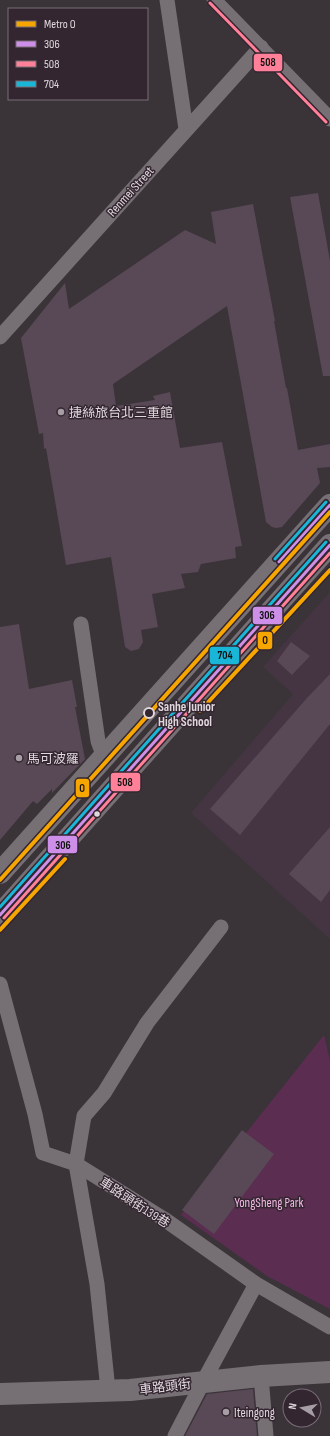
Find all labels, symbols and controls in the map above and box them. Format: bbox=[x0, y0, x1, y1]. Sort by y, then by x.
legend bbox=[8, 8, 148, 100]
text: Metro O bbox=[44, 17, 76, 32]
text: 306 bbox=[44, 37, 60, 52]
line badge: 508 bbox=[253, 53, 283, 72]
text: 508 bbox=[260, 56, 276, 69]
text: 508 bbox=[44, 57, 59, 72]
text: 704 bbox=[44, 77, 59, 92]
street label: Renmei Street bbox=[104, 163, 157, 220]
place label: 捷絲旅台北三重館 bbox=[69, 405, 173, 421]
marker: 捷絲旅台北三重館 bbox=[56, 407, 66, 417]
line badge: 306 bbox=[252, 606, 283, 625]
text: 306 bbox=[259, 609, 275, 622]
line badge: O bbox=[257, 631, 273, 650]
text: O bbox=[262, 634, 268, 647]
line badge: 704 bbox=[209, 646, 240, 665]
text: 704 bbox=[217, 649, 233, 662]
place label: Sanhe Junior High School bbox=[158, 699, 215, 730]
marker: Sanhe Junior High School bbox=[143, 707, 155, 719]
place label: 馬可波羅 bbox=[27, 751, 79, 767]
marker: 馬可波羅 bbox=[14, 753, 24, 763]
line badge: 508 bbox=[110, 772, 141, 792]
text: 508 bbox=[117, 776, 133, 789]
line badge: O bbox=[75, 778, 90, 798]
text: O bbox=[79, 782, 85, 795]
unlabelled marker bbox=[92, 809, 102, 819]
line badge: 306 bbox=[47, 835, 78, 854]
text: 306 bbox=[55, 839, 71, 852]
street label: 車路頭街139巷 bbox=[96, 1174, 173, 1232]
park label: YongSheng Park bbox=[234, 1195, 304, 1211]
street label: 車路頭街 bbox=[138, 1376, 192, 1398]
north arrow bbox=[282, 1388, 322, 1428]
text: N bbox=[286, 1402, 300, 1410]
place label: Iteingong bbox=[234, 1405, 275, 1421]
marker: Iteingong bbox=[221, 1407, 231, 1417]

